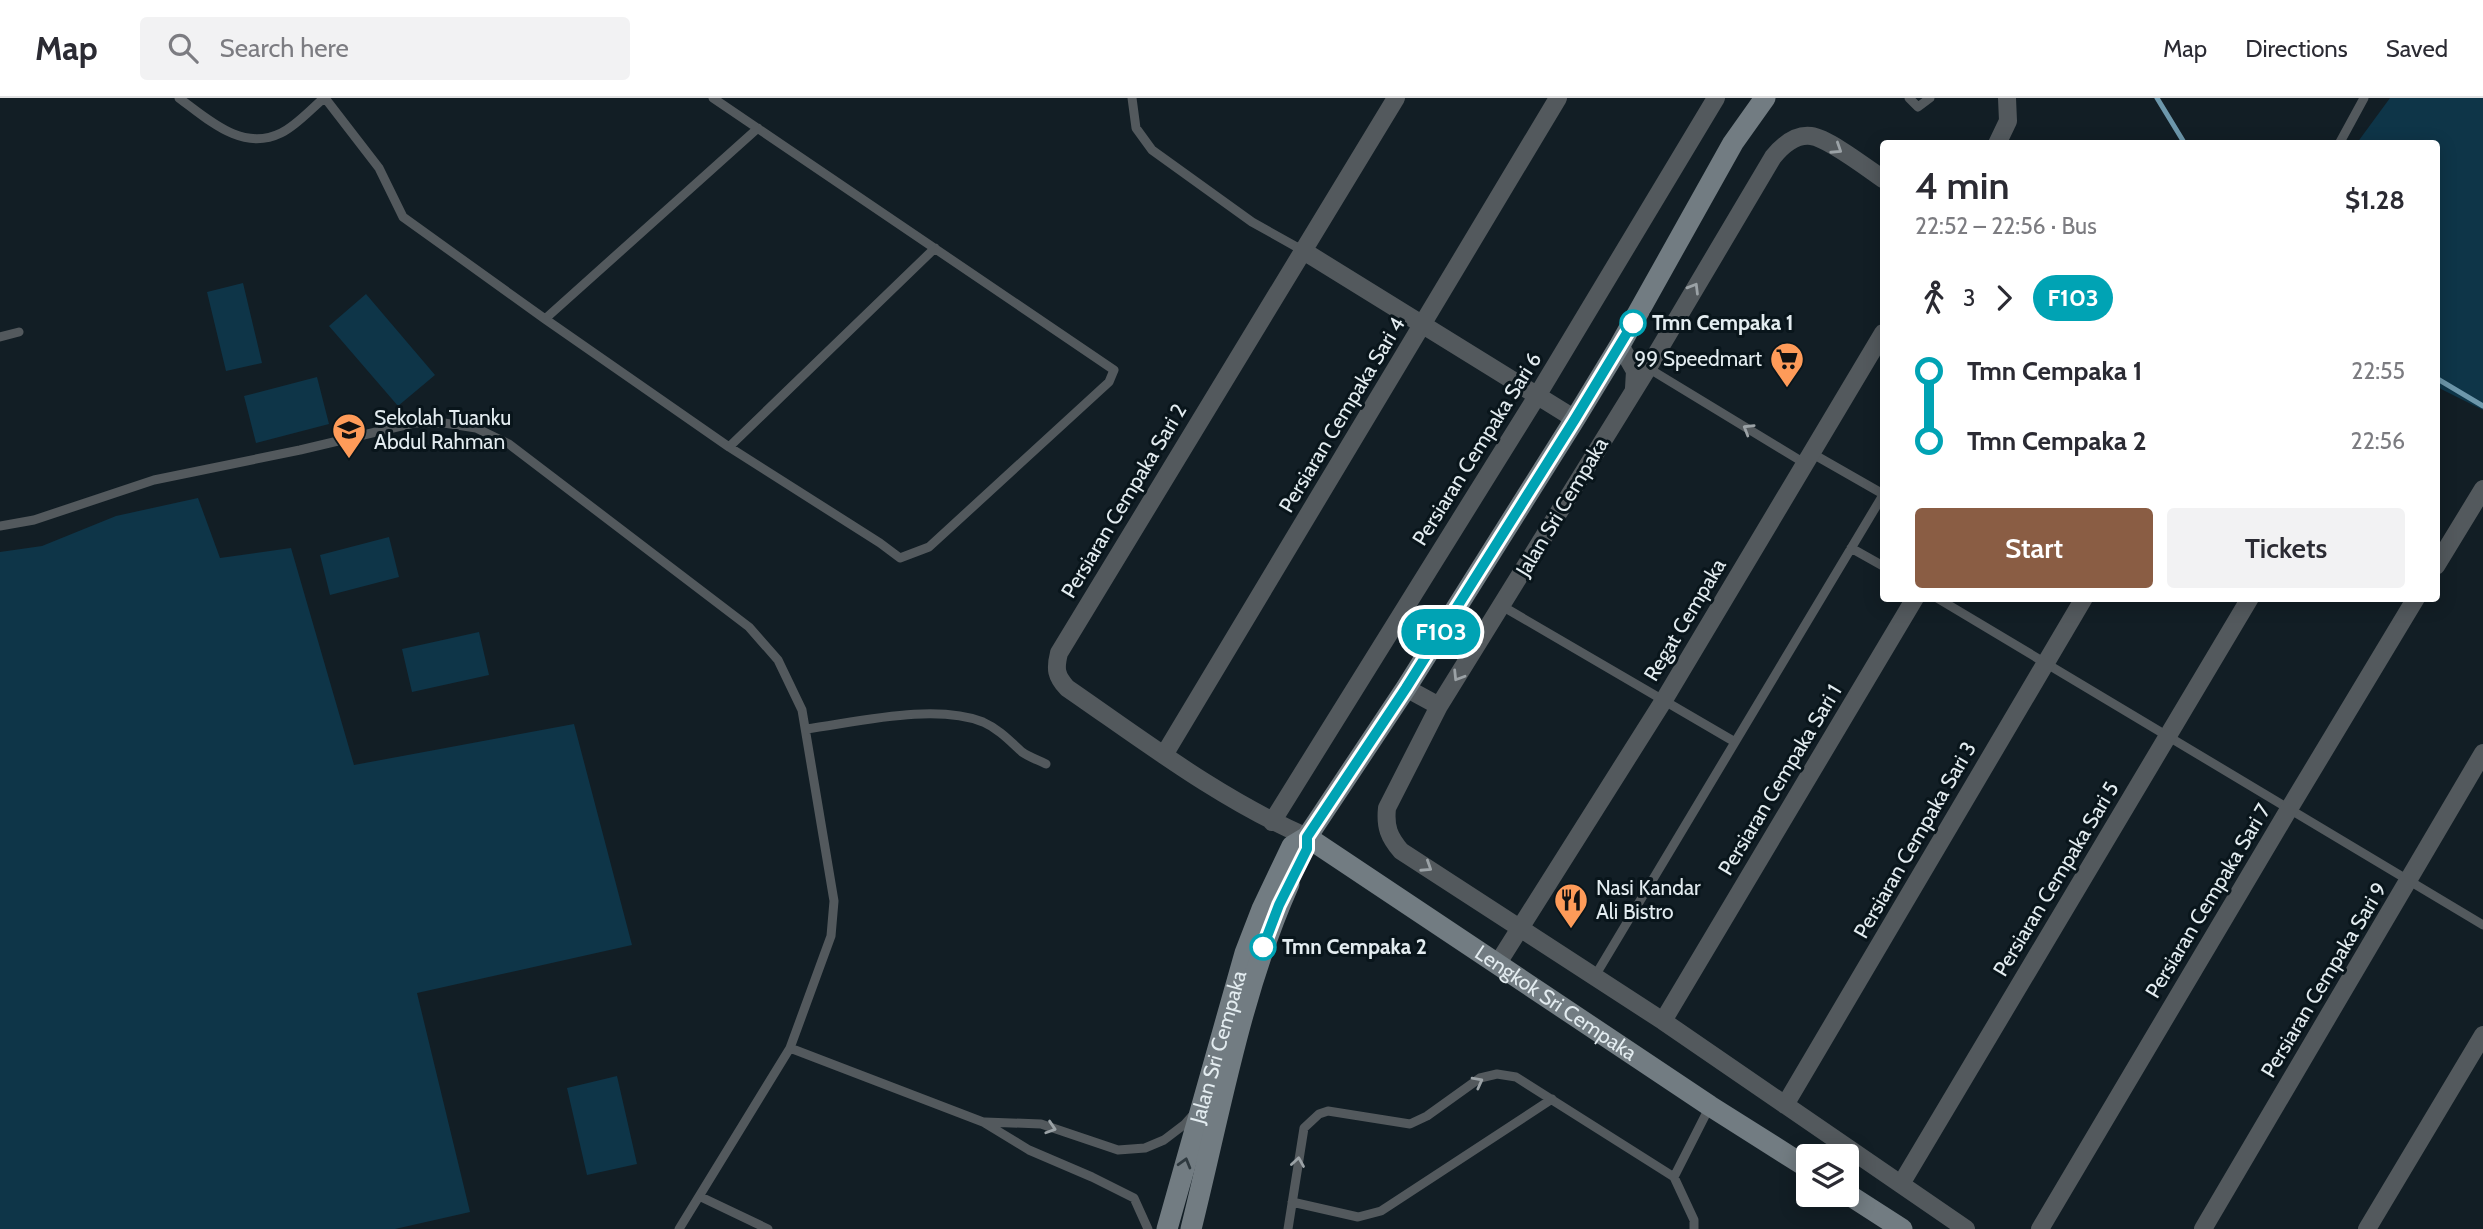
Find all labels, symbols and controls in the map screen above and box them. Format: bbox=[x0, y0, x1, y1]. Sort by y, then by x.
search box bbox=[140, 17, 630, 80]
text: Map bbox=[35, 28, 98, 68]
icon: search bbox=[164, 29, 202, 67]
text: Search here bbox=[220, 32, 349, 64]
text: Map bbox=[2163, 34, 2207, 63]
text: Directions bbox=[2245, 34, 2348, 63]
text: Saved bbox=[2386, 34, 2448, 63]
one-way arrow bbox=[1829, 140, 1842, 153]
text: 4 min bbox=[1915, 162, 2010, 209]
text: $1.28 bbox=[2345, 184, 2405, 216]
text: 22:52 – 22:56 · Bus bbox=[1915, 212, 2097, 240]
icon: walk bbox=[1915, 279, 1953, 317]
icon: forward bbox=[1985, 279, 2023, 317]
one-way arrow bbox=[1686, 282, 1699, 295]
text: F103 bbox=[2047, 283, 2099, 312]
text: 3 bbox=[1963, 284, 1975, 312]
marker: Tmn Cempaka 1 bbox=[1620, 310, 1646, 336]
place label: Tmn Cempaka 1 bbox=[1652, 310, 1794, 335]
street label: Persiaran Cempaka Sari 4 bbox=[1273, 313, 1410, 517]
supermarket icon: 99 Speedmart bbox=[1768, 340, 1806, 389]
place label: 99 Speedmart bbox=[1634, 346, 1762, 371]
street label: Persiaran Cempaka Sari 6 bbox=[1407, 347, 1546, 550]
text: Tmn Cempaka 1 bbox=[1967, 355, 2142, 387]
text: 22:55 bbox=[2351, 357, 2405, 385]
street label: Persiaran Cempaka Sari 2 bbox=[1056, 399, 1192, 602]
place label: Sekolah Tuanku Abdul Rahman bbox=[374, 405, 511, 454]
school or university icon: Sekolah Tuanku Abdul Rahman bbox=[330, 411, 368, 460]
one-way arrow bbox=[1742, 424, 1755, 437]
text: Tmn Cempaka 2 bbox=[1967, 425, 2146, 457]
text: 22:56 bbox=[2351, 427, 2405, 455]
street label: Jalan Sri Cempaka bbox=[1510, 433, 1613, 582]
button: Start bbox=[1915, 508, 2153, 588]
button: Tickets bbox=[2167, 508, 2405, 588]
street label: Regat Cempaka bbox=[1638, 554, 1731, 685]
line badge: F103 bbox=[1392, 609, 1490, 655]
text: F103 bbox=[1415, 617, 1467, 646]
one-way arrow bbox=[1453, 669, 1466, 682]
street label: Persiaran Cempaka Sari 1 bbox=[1713, 680, 1846, 880]
street label: Persiaran Cempaka Sari 3 bbox=[1848, 737, 1981, 942]
street label: Persiaran Cempaka Sari 5 bbox=[1988, 777, 2124, 981]
street label: Persiaran Cempaka Sari 7 bbox=[2140, 799, 2276, 1002]
one-way arrow bbox=[1419, 859, 1432, 872]
place label: Nasi Kandar Ali Bistro bbox=[1596, 875, 1701, 924]
street label: Persiaran Cempaka Sari 9 bbox=[2255, 878, 2392, 1082]
restaurant icon: Nasi Kandar Ali Bistro bbox=[1552, 881, 1590, 930]
marker: Tmn Cempaka 2 bbox=[1250, 934, 1276, 960]
place label: Tmn Cempaka 2 bbox=[1282, 934, 1427, 959]
street label: Lengkok Sri Cempaka bbox=[1470, 940, 1641, 1065]
street label: Jalan Sri Cempaka bbox=[1184, 968, 1251, 1127]
one-way arrow bbox=[1470, 1077, 1483, 1090]
one-way arrow bbox=[1045, 1119, 1057, 1134]
map controls bbox=[1796, 1144, 1859, 1207]
button: layers bbox=[1796, 1144, 1859, 1207]
one-way arrow bbox=[1290, 1156, 1305, 1168]
one-way arrow bbox=[1176, 1157, 1191, 1169]

